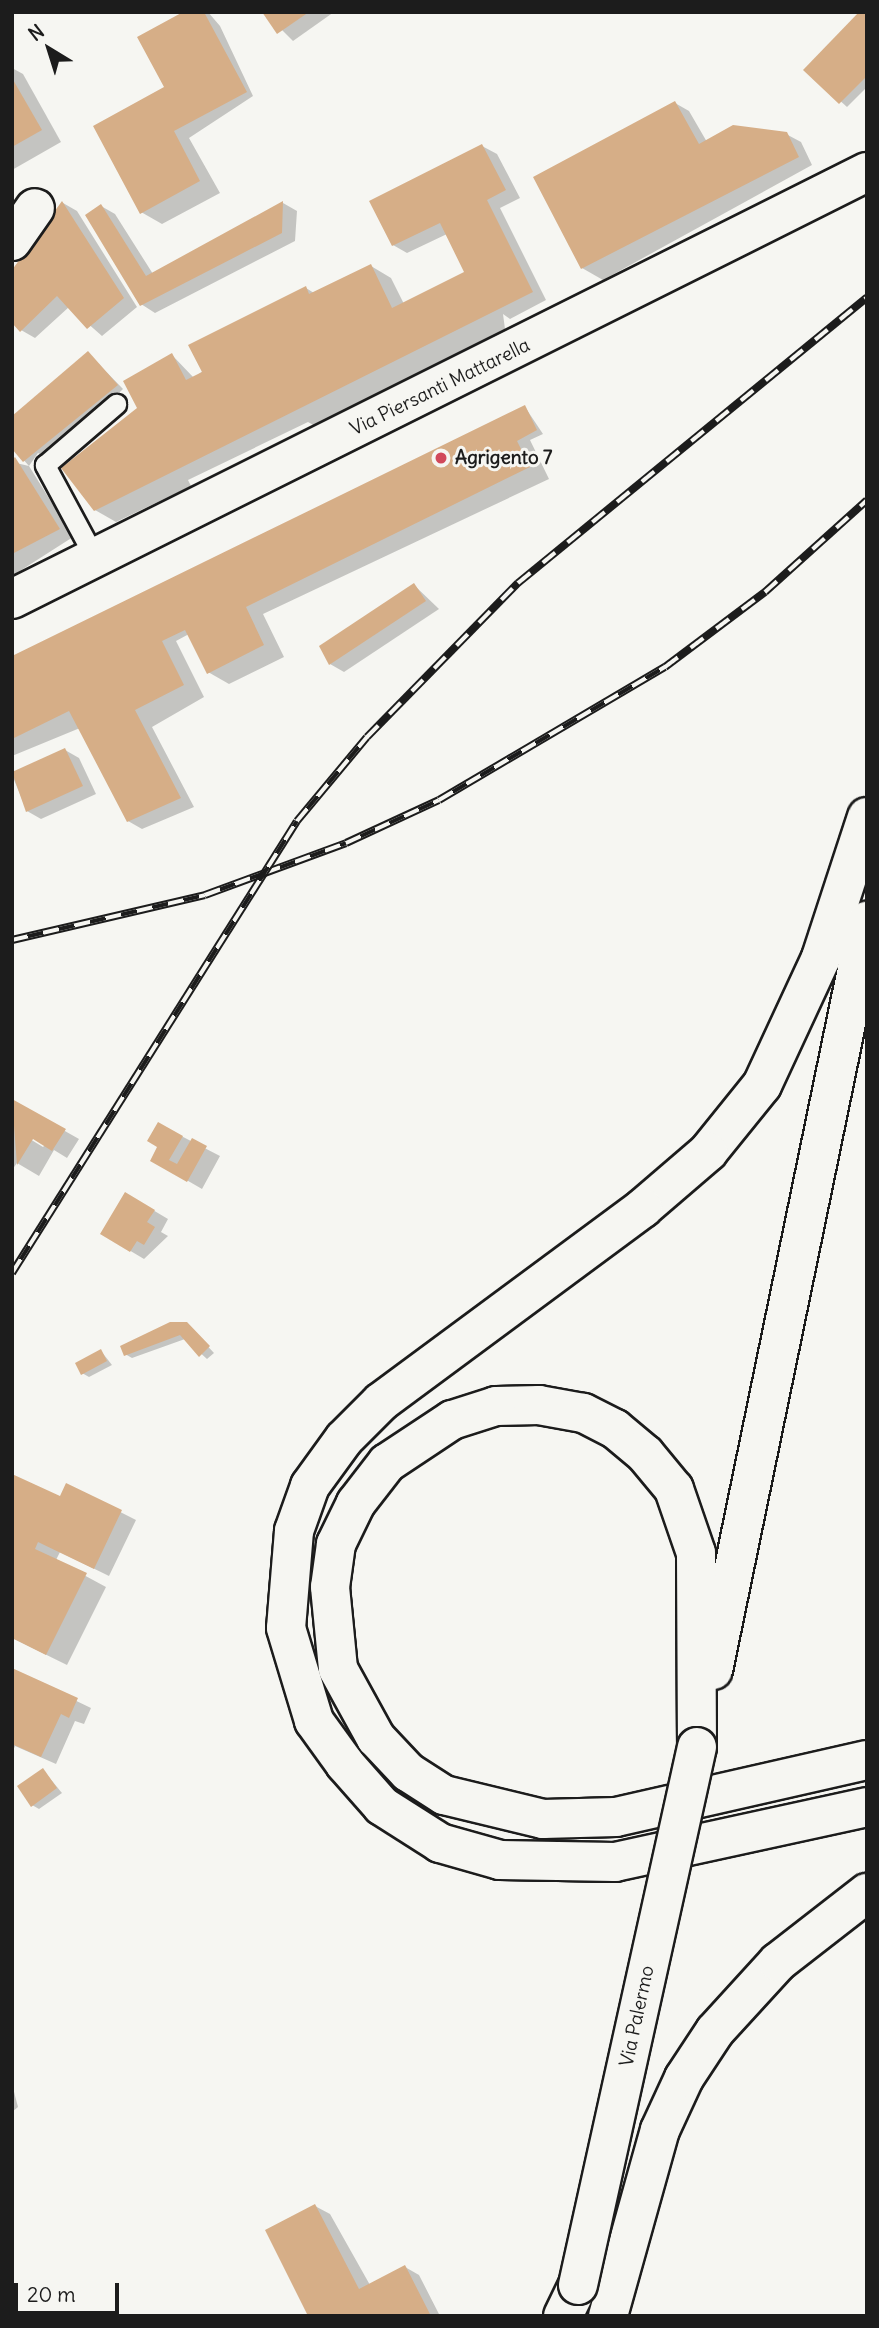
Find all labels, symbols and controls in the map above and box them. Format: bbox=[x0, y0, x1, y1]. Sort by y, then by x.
north arrow bbox=[14, 14, 84, 84]
text: N bbox=[23, 19, 49, 46]
street label: Via Piersanti Mattarella bbox=[346, 334, 534, 440]
place label: Agrigento 7 bbox=[455, 447, 552, 469]
marker: Agrigento 7 bbox=[433, 450, 449, 466]
street label: Via Palermo bbox=[615, 1963, 659, 2069]
scale bar bbox=[18, 2268, 122, 2312]
text: 20 m bbox=[27, 2281, 76, 2308]

